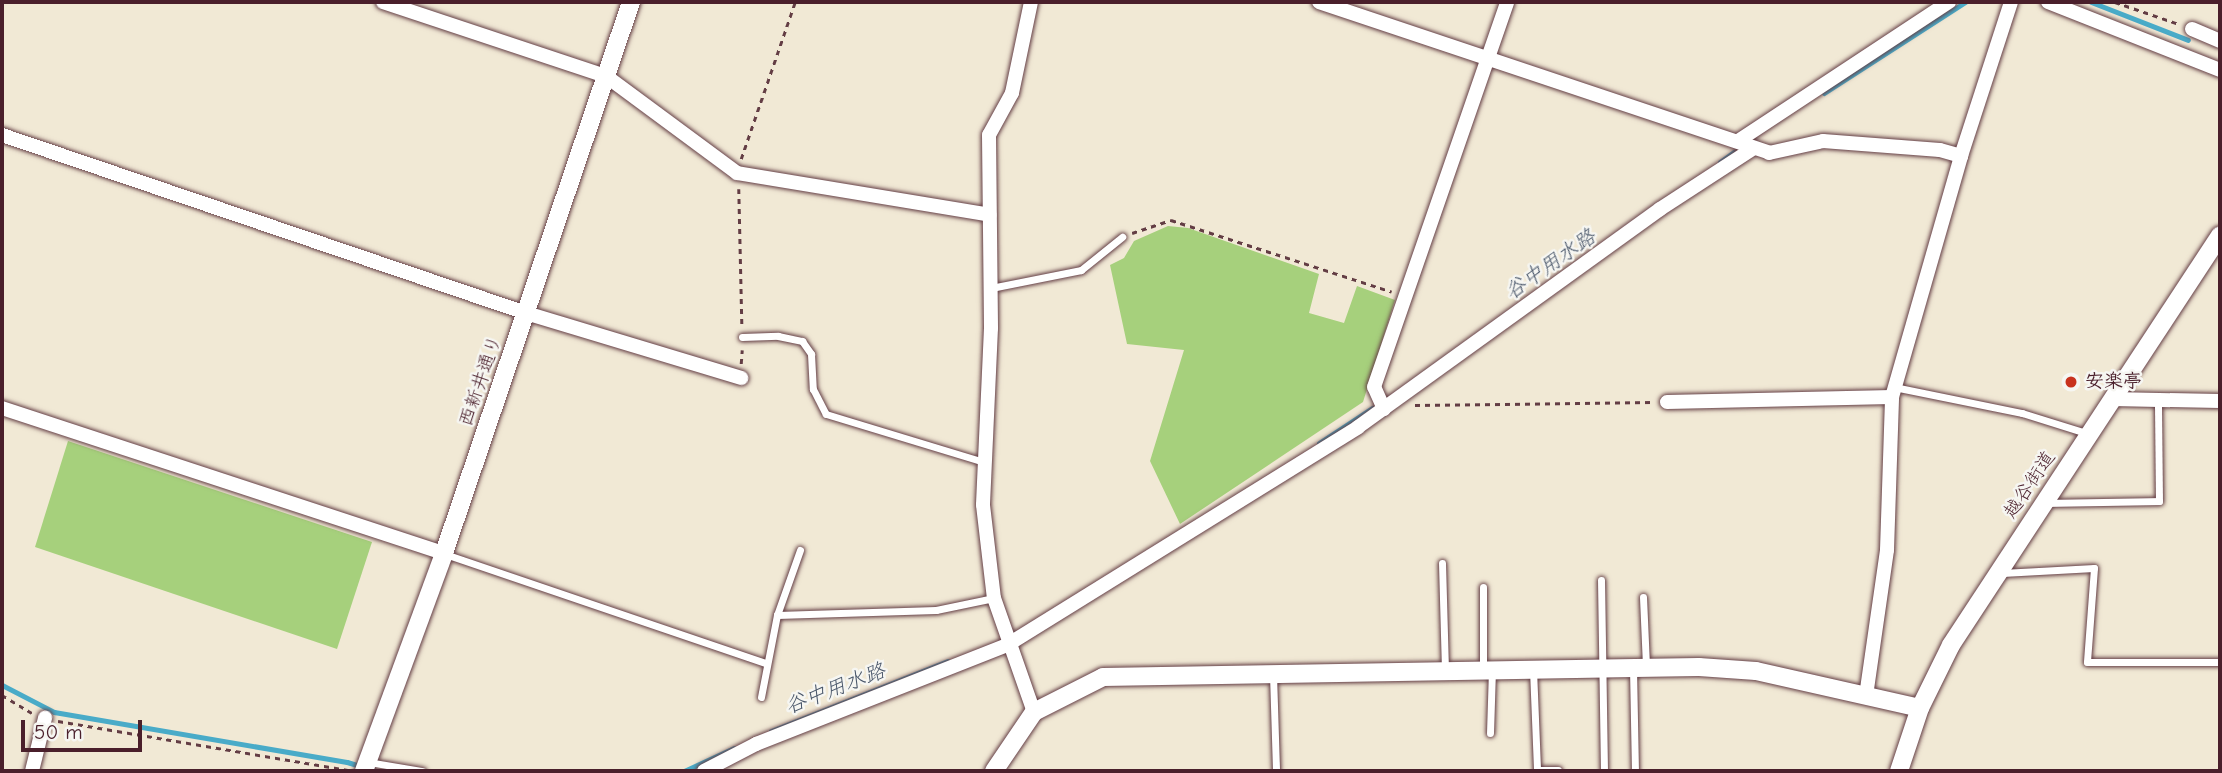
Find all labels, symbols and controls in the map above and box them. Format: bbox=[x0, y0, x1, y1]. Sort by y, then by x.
water label: 谷中用水路 bbox=[1500, 224, 1600, 304]
street label: 西新井通り bbox=[455, 332, 507, 430]
place label: 安楽亭 bbox=[2085, 371, 2142, 393]
marker: 安楽亭 bbox=[2063, 374, 2079, 390]
street label: 越谷街道 bbox=[1999, 447, 2061, 523]
water label: 谷中用水路 bbox=[781, 657, 889, 719]
scale bar bbox=[24, 706, 145, 750]
text: 50 m bbox=[34, 720, 83, 744]

